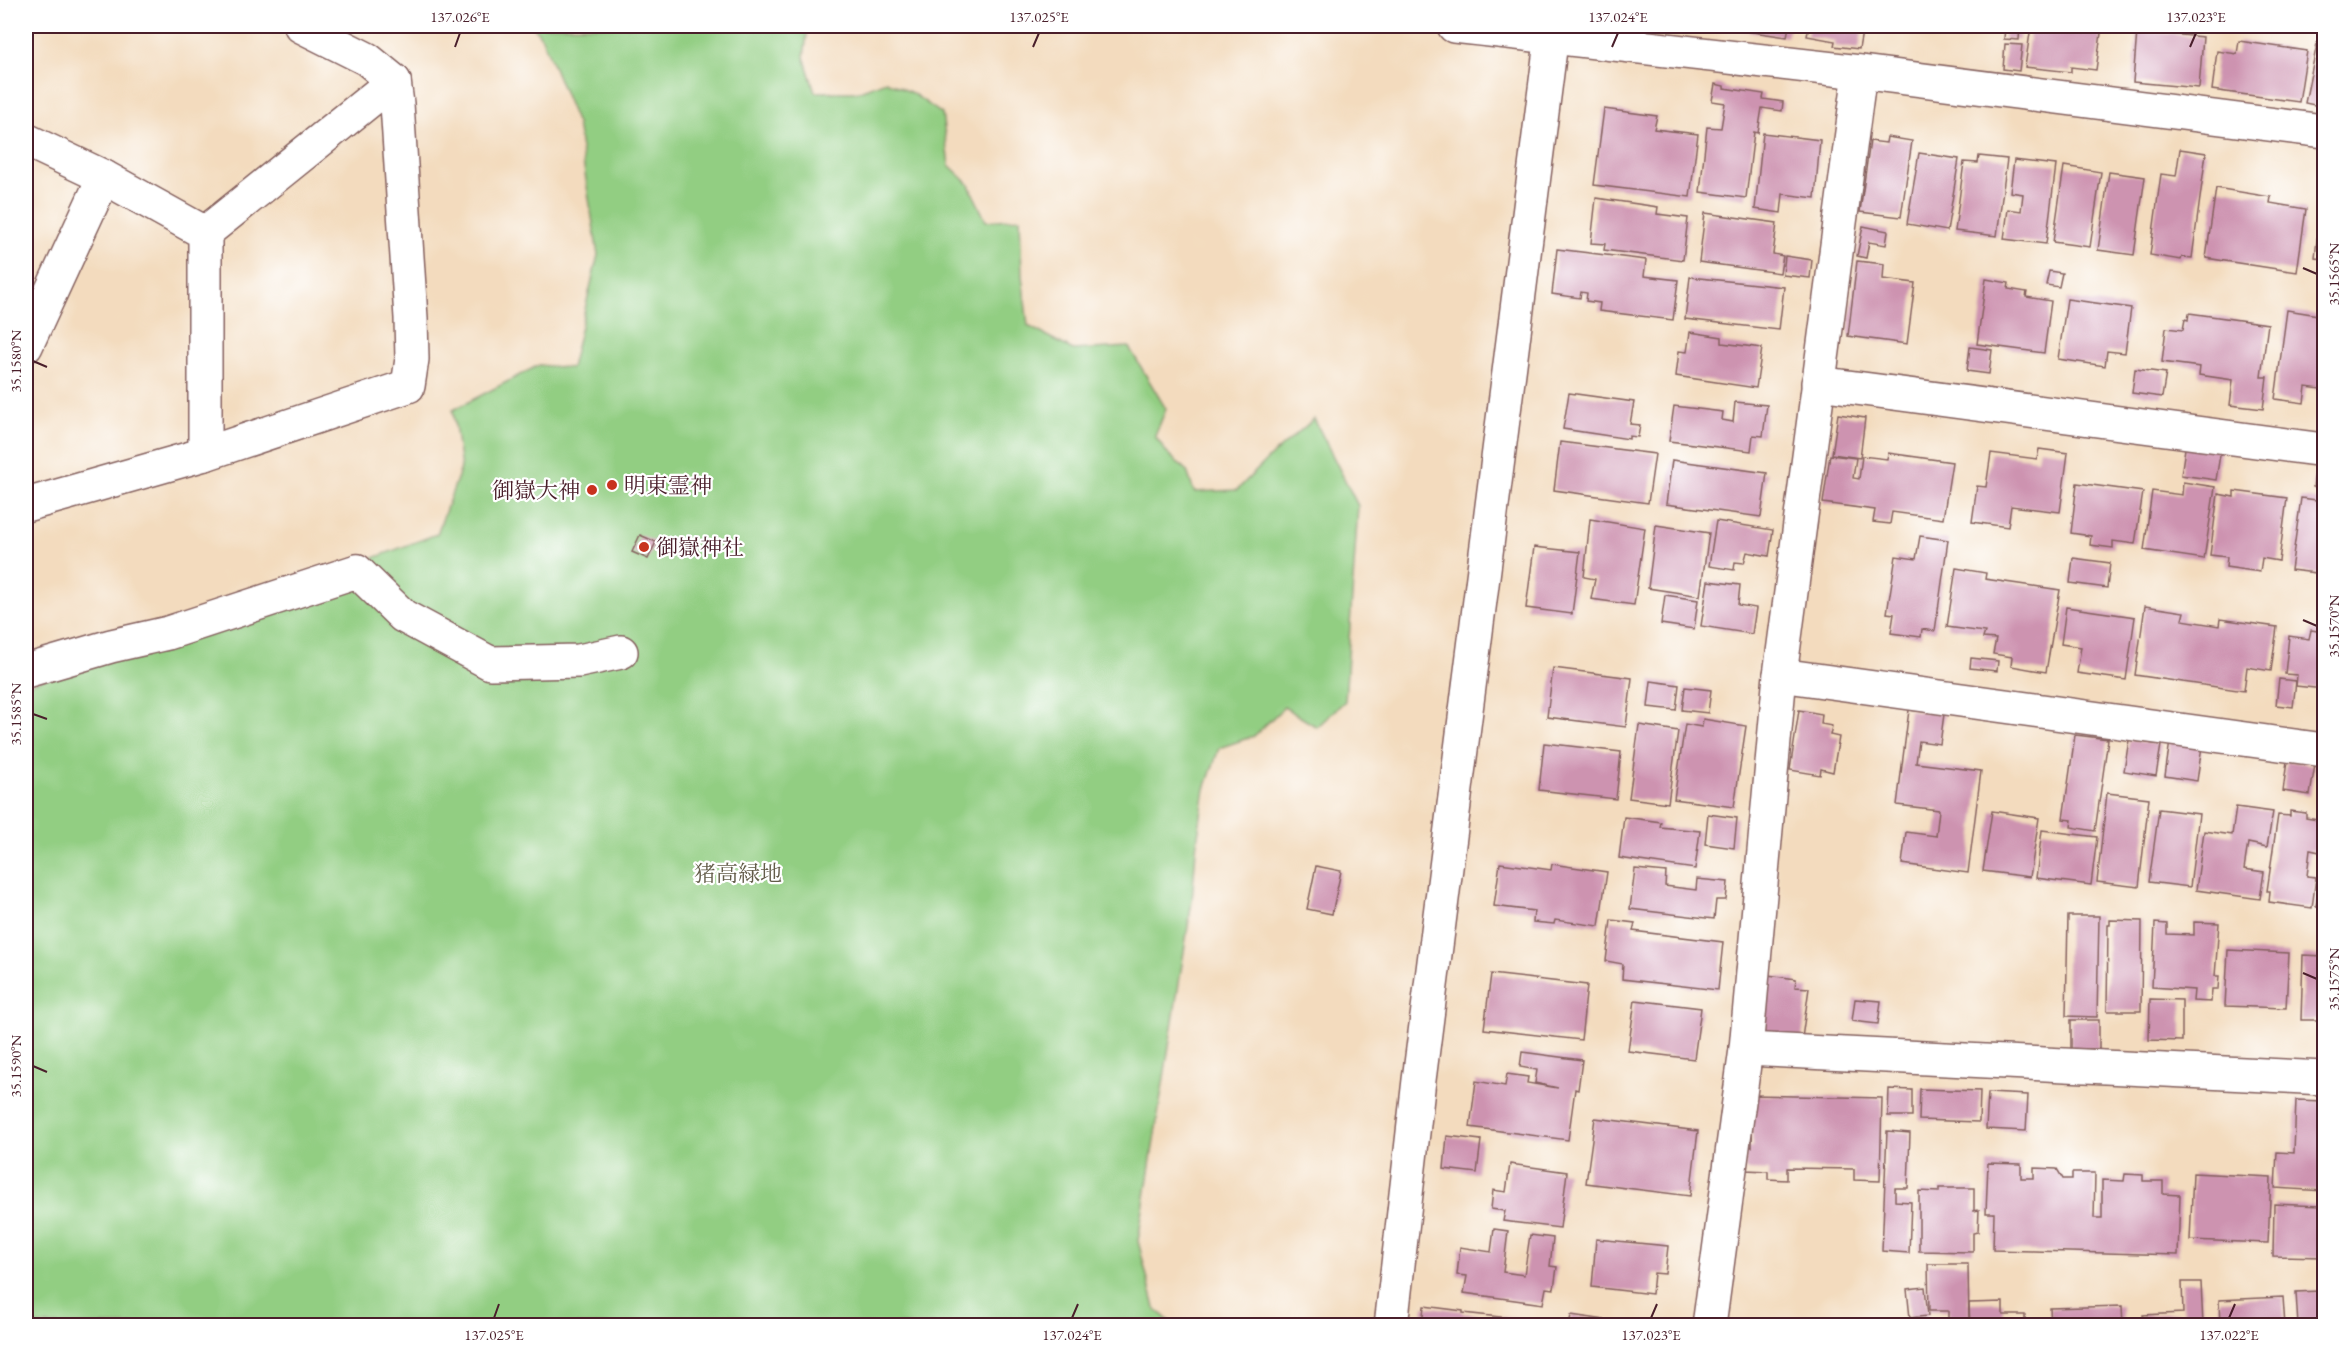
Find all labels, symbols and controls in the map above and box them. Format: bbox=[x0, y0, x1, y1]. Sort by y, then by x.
text: 137.026°E bbox=[430, 7, 490, 26]
text: 137.025°E bbox=[1009, 7, 1069, 26]
text: 137.024°E bbox=[1588, 7, 1648, 26]
text: 137.023°E bbox=[2166, 7, 2226, 26]
text: 35.1565°N bbox=[2324, 242, 2343, 305]
text: 35.1580°N bbox=[6, 329, 25, 392]
place label: 明東霊神 bbox=[624, 471, 712, 500]
place label: 御嶽大神 bbox=[492, 476, 580, 505]
marker: 明東霊神 bbox=[605, 478, 619, 492]
marker: 御嶽大神 bbox=[585, 483, 599, 497]
place label: 御嶽神社 bbox=[656, 533, 744, 562]
marker: 御嶽神社 bbox=[637, 540, 651, 554]
text: 35.1570°N bbox=[2324, 594, 2343, 657]
text: 35.1585°N bbox=[6, 682, 25, 745]
park label: 猪高緑地 bbox=[694, 859, 782, 888]
text: 35.1575°N bbox=[2324, 947, 2343, 1010]
text: 35.1590°N bbox=[6, 1034, 25, 1097]
text: 137.025°E bbox=[464, 1325, 524, 1344]
text: 137.024°E bbox=[1042, 1325, 1102, 1344]
text: 137.023°E bbox=[1621, 1325, 1681, 1344]
text: 137.022°E bbox=[2199, 1325, 2259, 1344]

